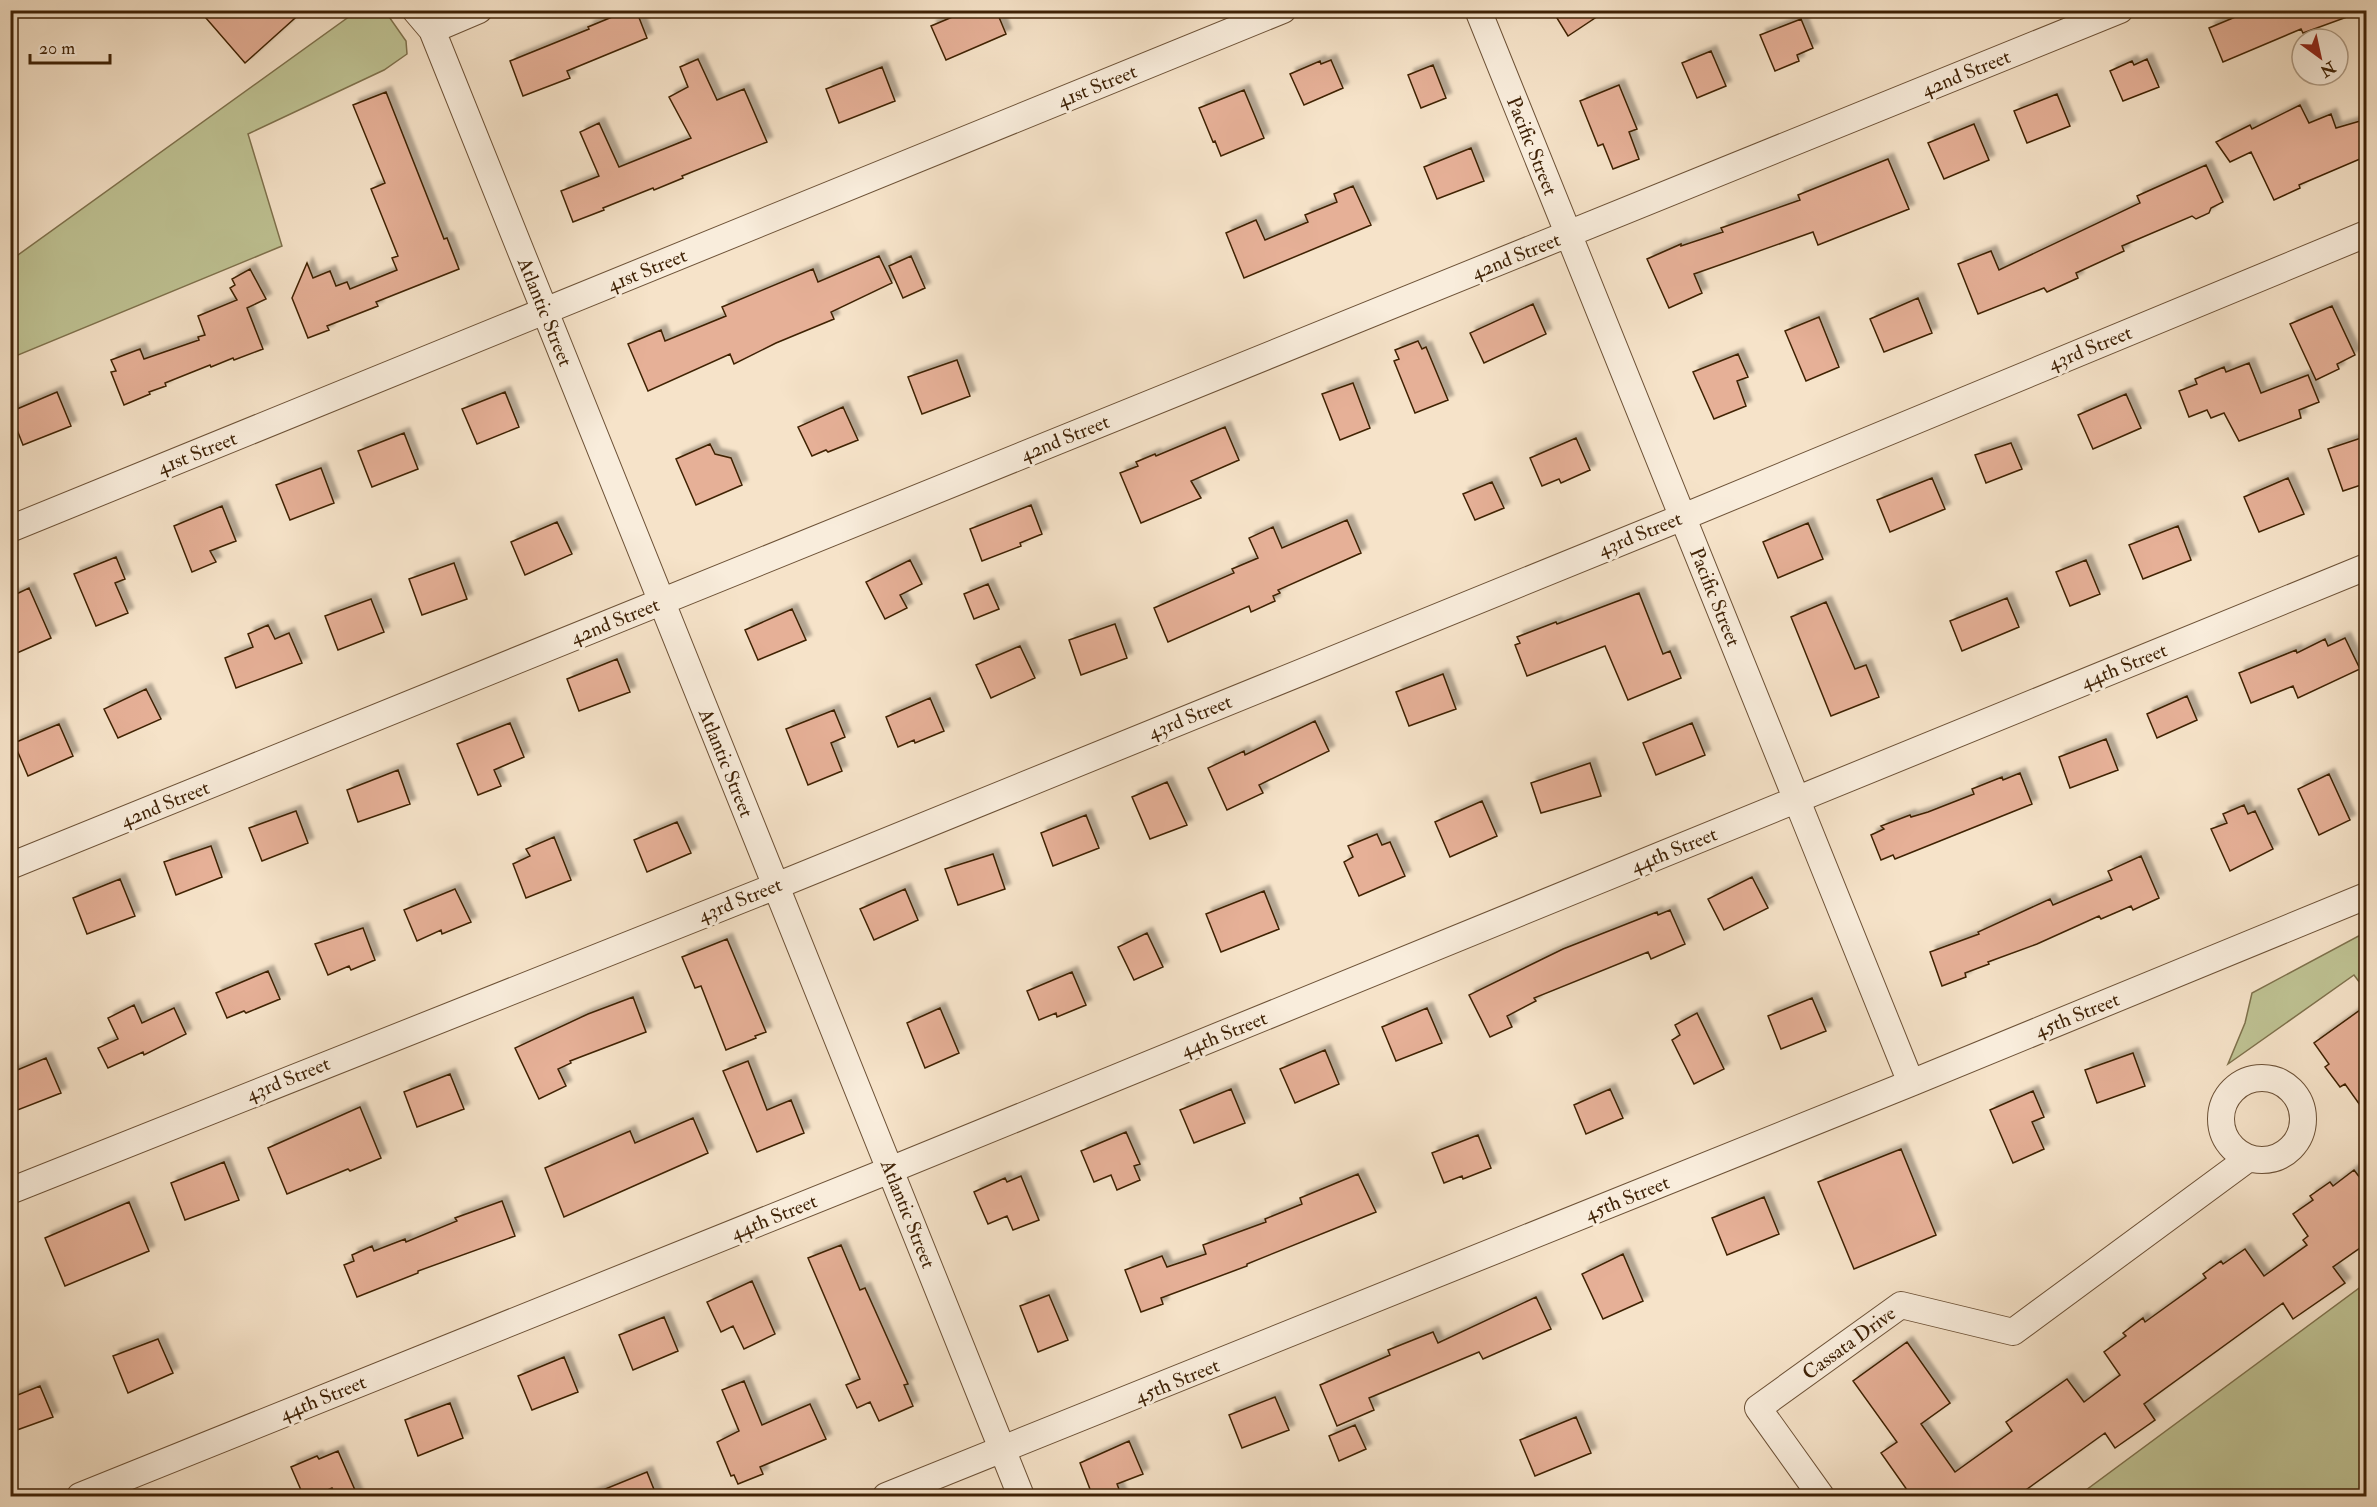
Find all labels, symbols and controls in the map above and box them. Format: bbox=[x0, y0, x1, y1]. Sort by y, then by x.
scale bar bbox=[30, 27, 110, 65]
north arrow bbox=[2290, 27, 2350, 87]
text: 20 m bbox=[39, 37, 75, 60]
street label: 42nd Street bbox=[1918, 44, 2014, 102]
text: N bbox=[2316, 56, 2340, 81]
street label: 41st Street bbox=[1054, 59, 1141, 113]
street label: Pacific Street bbox=[1501, 93, 1563, 200]
street label: 42nd Street bbox=[1468, 227, 1564, 285]
street label: 41st Street bbox=[604, 243, 691, 297]
street label: Atlantic Street bbox=[512, 253, 578, 370]
street label: 43rd Street bbox=[2044, 320, 2136, 376]
street label: 42nd Street bbox=[1017, 409, 1113, 467]
street label: 41st Street bbox=[154, 426, 241, 480]
street label: 43rd Street bbox=[1594, 506, 1686, 562]
street label: Pacific Street bbox=[1684, 544, 1746, 651]
street label: 42nd Street bbox=[567, 592, 663, 650]
street label: 44th Street bbox=[2077, 637, 2171, 695]
street label: 43rd Street bbox=[1144, 689, 1236, 745]
street label: Atlantic Street bbox=[693, 704, 759, 821]
street label: 42nd Street bbox=[117, 775, 213, 833]
street label: 44th Street bbox=[1627, 821, 1721, 879]
street label: 43rd Street bbox=[694, 872, 786, 928]
street label: 45th Street bbox=[2031, 987, 2123, 1043]
street label: 44th Street bbox=[1177, 1005, 1271, 1063]
street label: 43rd Street bbox=[242, 1051, 334, 1107]
street label: Atlantic Street bbox=[875, 1155, 941, 1272]
street label: 45th Street bbox=[1581, 1170, 1673, 1226]
street label: 44th Street bbox=[727, 1188, 821, 1246]
street label: Cassata Drive bbox=[1797, 1301, 1901, 1385]
street label: 45th Street bbox=[1131, 1353, 1223, 1409]
street label: 44th Street bbox=[276, 1369, 370, 1427]

